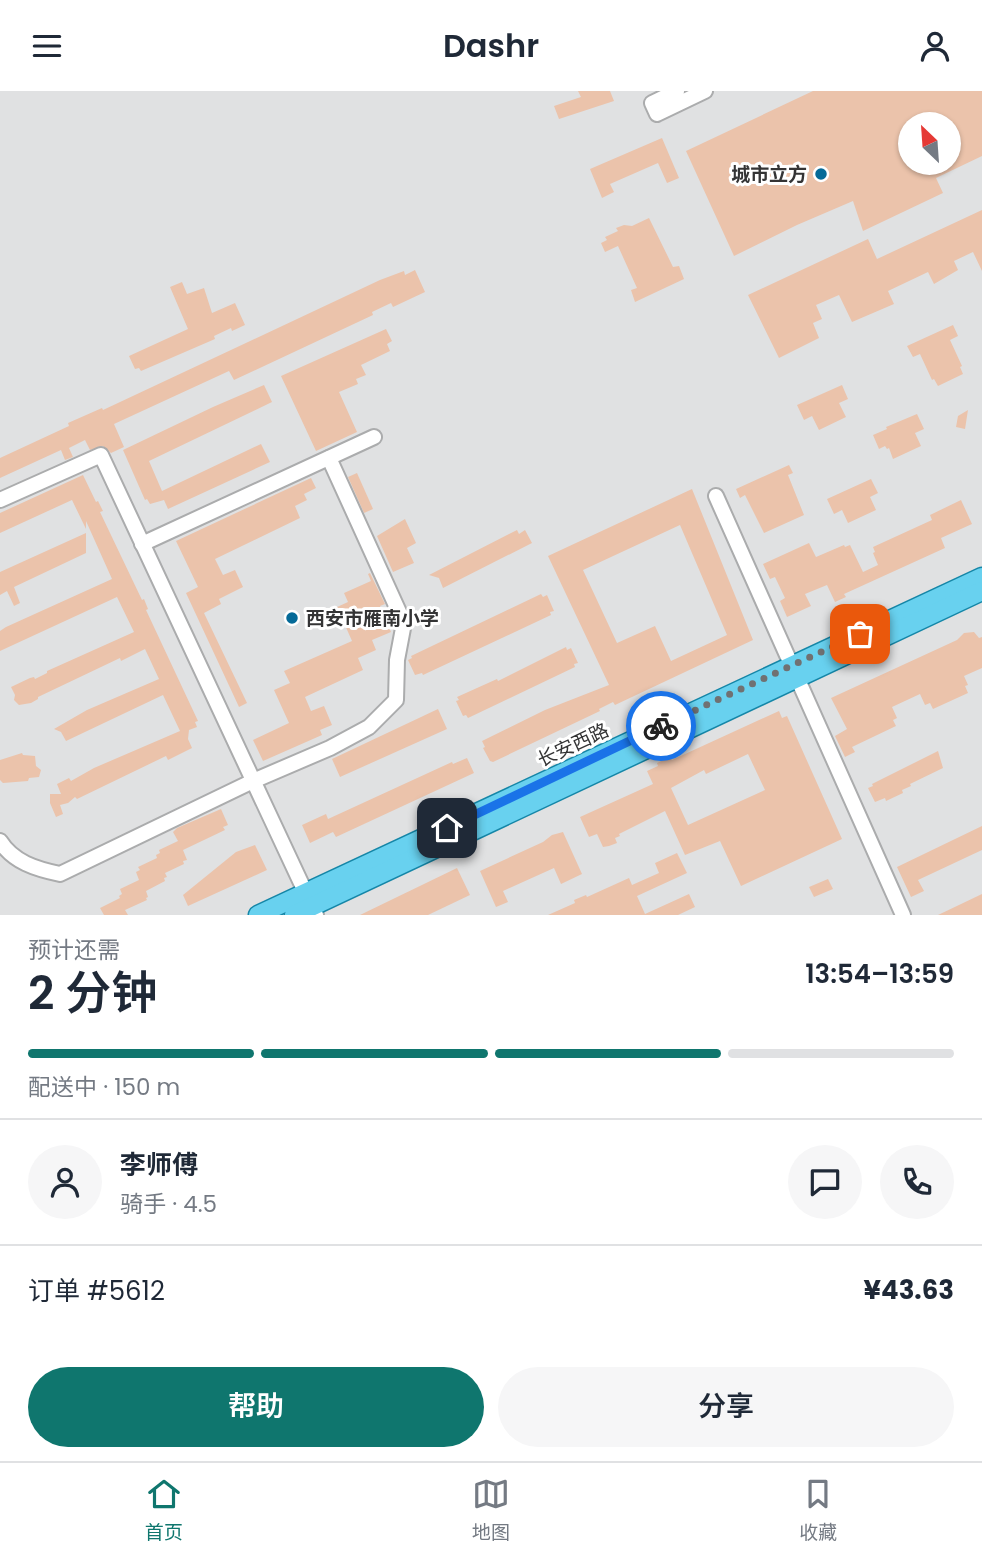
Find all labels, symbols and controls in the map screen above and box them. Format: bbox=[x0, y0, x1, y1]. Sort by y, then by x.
text: Dashr bbox=[443, 23, 539, 68]
icon: menu bbox=[28, 27, 66, 65]
icon: person bbox=[916, 27, 954, 65]
north arrow bbox=[898, 112, 961, 175]
map controls bbox=[898, 112, 961, 175]
place label: 城市立方 bbox=[731, 161, 807, 188]
marker: 城市立方 bbox=[813, 166, 829, 182]
pin bbox=[830, 604, 890, 664]
place label: 西安市雁南小学 bbox=[306, 605, 439, 632]
marker: 西安市雁南小学 bbox=[284, 610, 300, 626]
icon: bag bbox=[841, 615, 879, 653]
courier bbox=[626, 691, 696, 761]
icon: bike bbox=[642, 707, 680, 745]
street label: 长安西路 bbox=[533, 717, 613, 773]
pin bbox=[417, 798, 477, 858]
icon: home bbox=[428, 809, 466, 847]
text: 预计还需 bbox=[28, 934, 120, 966]
text: 13:54–13:59 bbox=[805, 956, 954, 992]
text: 2 分钟 bbox=[28, 961, 157, 1025]
text: 配送中 · 150 m bbox=[28, 1071, 180, 1103]
button: person bbox=[28, 1145, 102, 1219]
button: chat bbox=[788, 1145, 862, 1219]
button: phone bbox=[880, 1145, 954, 1219]
text: 李师傅 bbox=[120, 1147, 198, 1183]
text: 骑手 · 4.5 bbox=[120, 1188, 217, 1220]
text: ¥43.63 bbox=[864, 1272, 954, 1308]
text: 订单 #5612 bbox=[28, 1273, 165, 1309]
button: 帮助 bbox=[28, 1367, 484, 1447]
button: 分享 bbox=[498, 1367, 954, 1447]
tab: 首页 bbox=[145, 1475, 183, 1547]
tab: 地图 bbox=[472, 1475, 510, 1547]
tab: 收藏 bbox=[799, 1475, 837, 1547]

